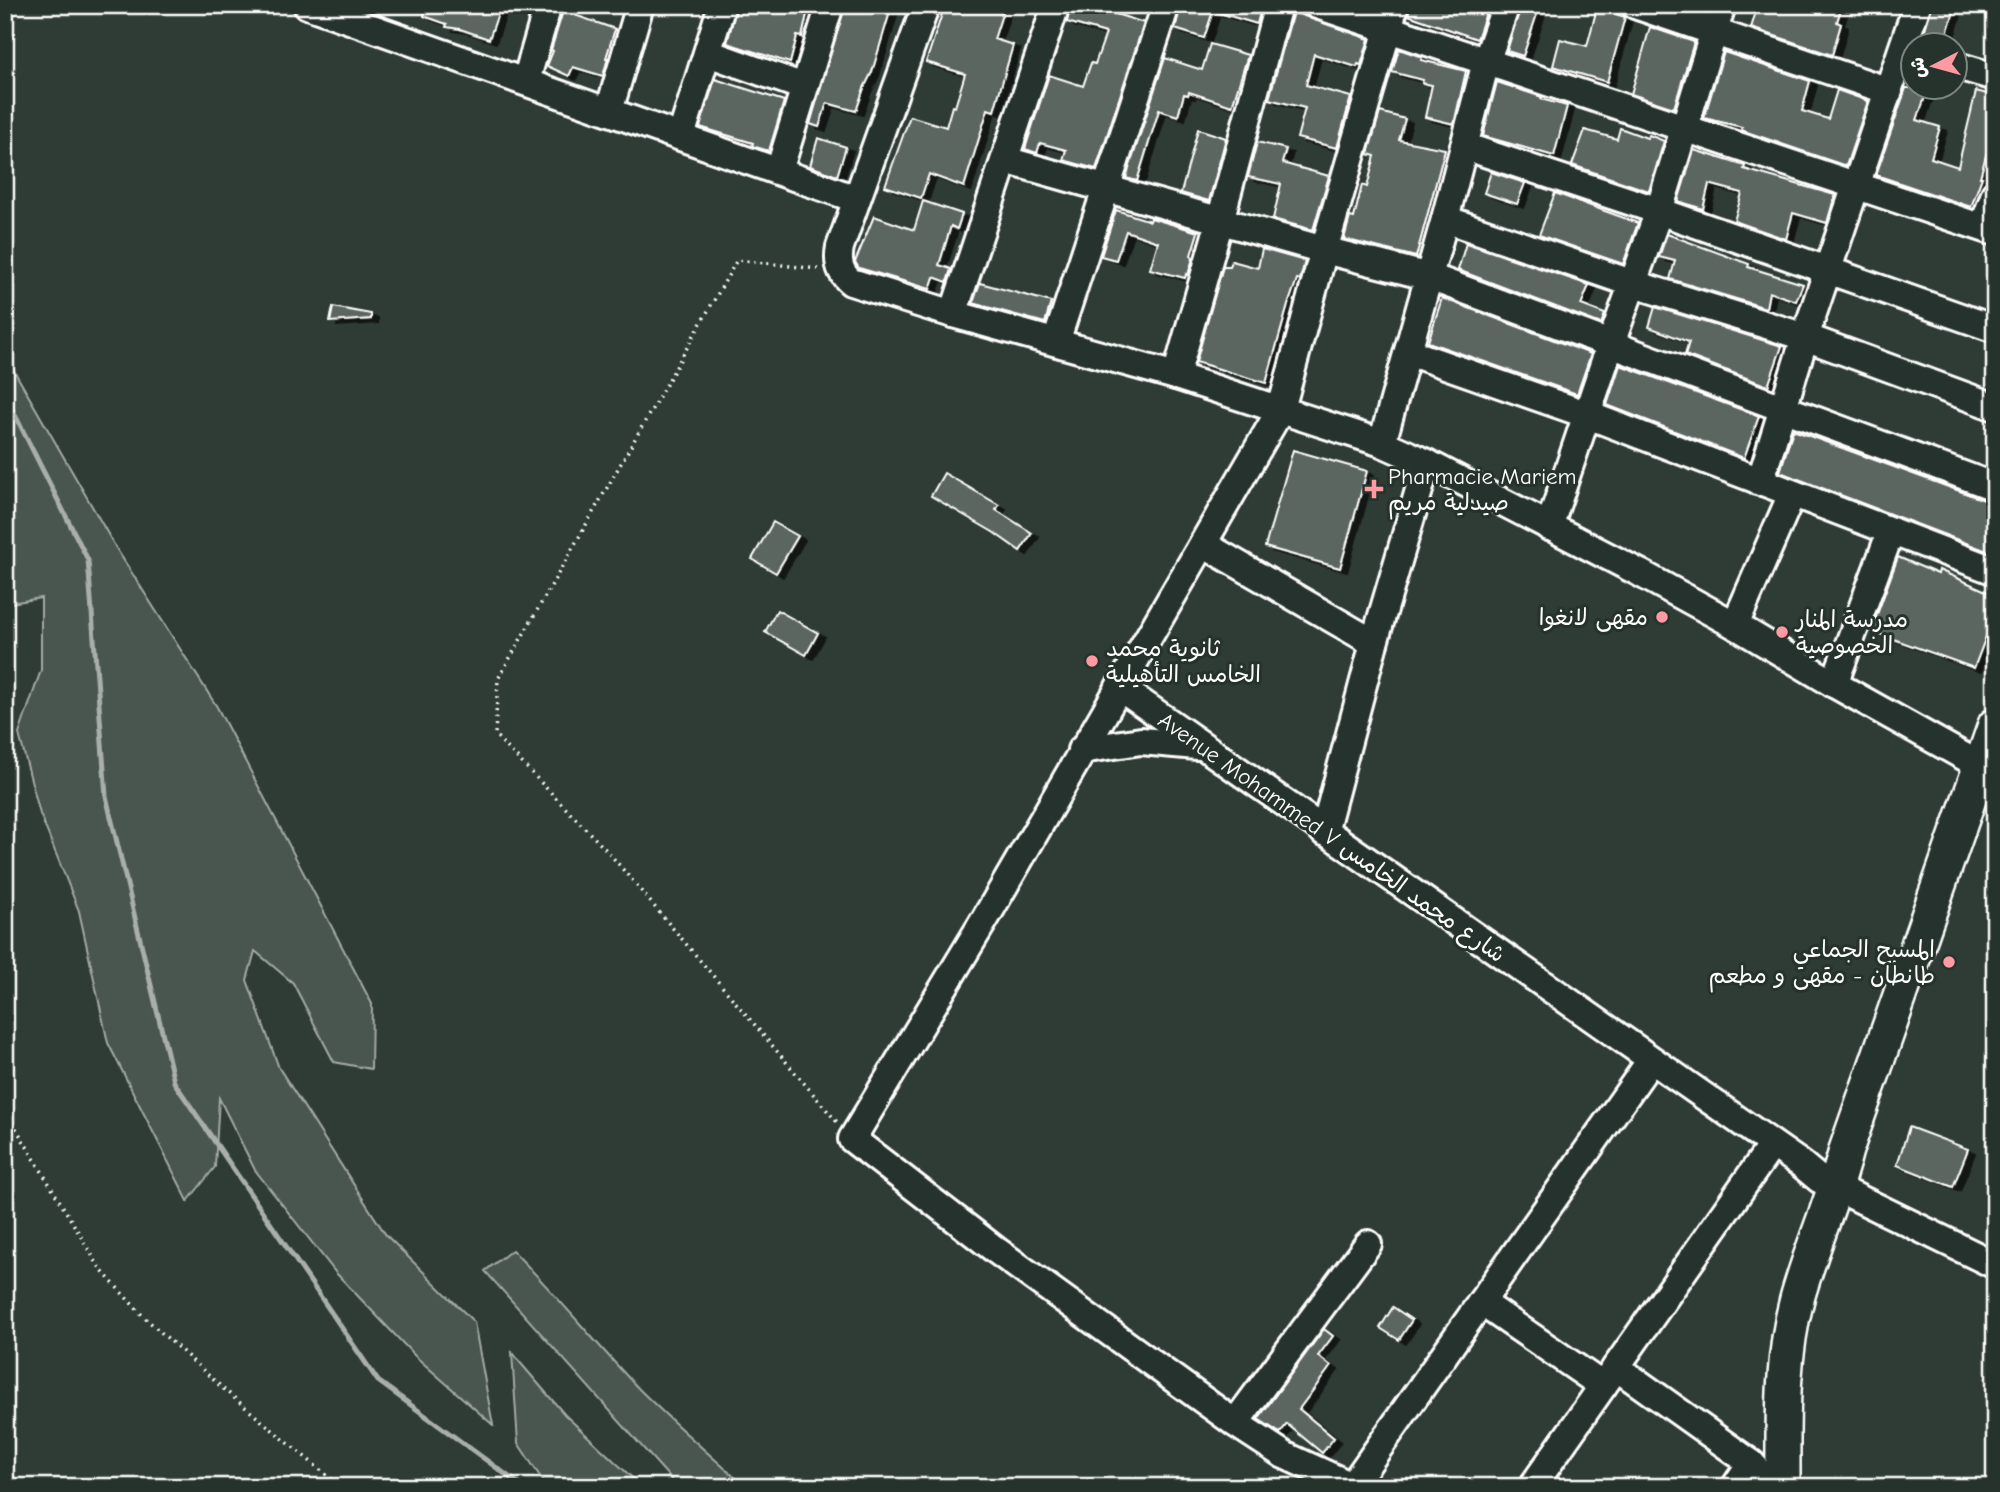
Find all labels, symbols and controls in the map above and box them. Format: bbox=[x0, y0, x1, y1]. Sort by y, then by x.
north arrow bbox=[1898, 32, 1968, 102]
text: ش bbox=[1906, 56, 1930, 79]
place label: Pharmacie Mariem صيدلية مريم bbox=[1388, 463, 1577, 520]
marker: Pharmacie Mariem صيدلية مريم bbox=[1366, 481, 1382, 497]
place label: مقهى لانغوا bbox=[1539, 604, 1648, 632]
place label: مدرسة المنار الخصوصية bbox=[1794, 606, 1908, 659]
marker: مقهى لانغوا bbox=[1654, 609, 1670, 625]
marker: مدرسة المنار الخصوصية bbox=[1774, 624, 1790, 640]
place label: ثانوية محمد الخامس التأهيلية bbox=[1106, 635, 1261, 688]
marker: ثانوية محمد الخامس التأهيلية bbox=[1084, 653, 1100, 669]
street label: Avenue Mohammed V شارع محمد الخامس bbox=[1152, 707, 1510, 970]
place label: المسبح الجماعي طانطان - مقهى و مطعم bbox=[1709, 936, 1935, 993]
marker: المسبح الجماعي طانطان - مقهى و مطعم bbox=[1941, 954, 1957, 970]

